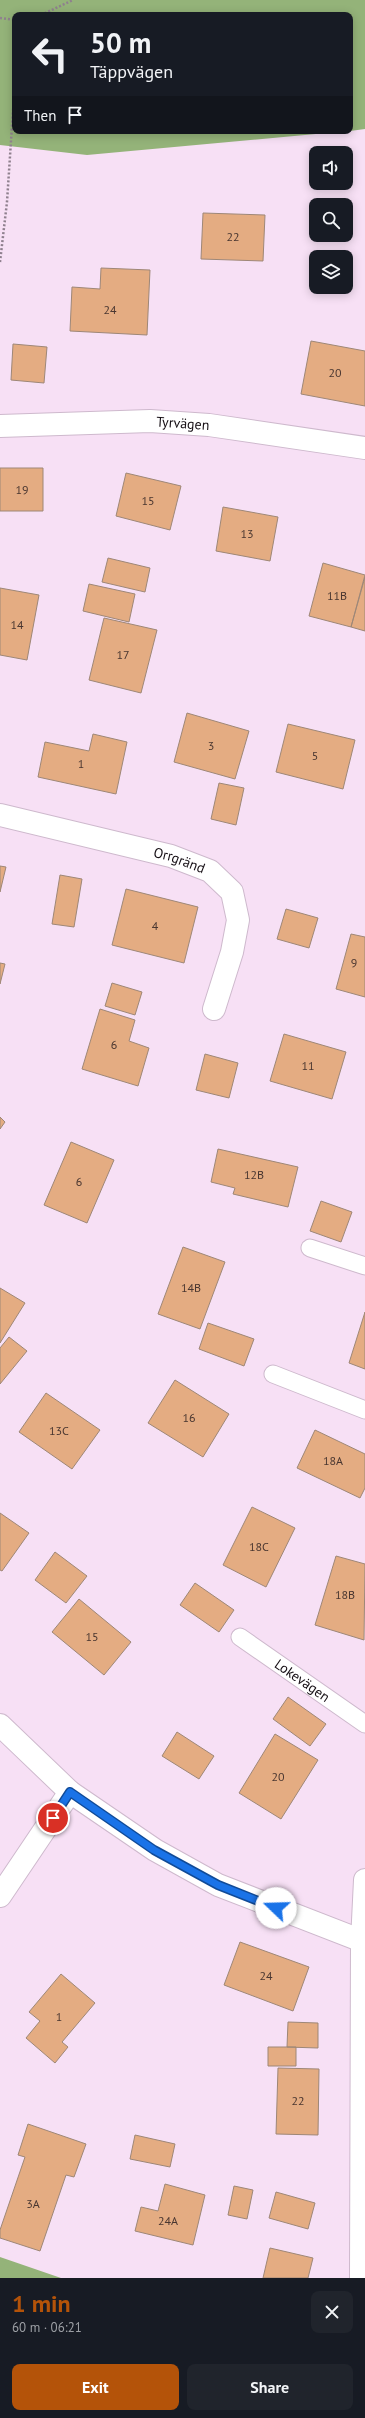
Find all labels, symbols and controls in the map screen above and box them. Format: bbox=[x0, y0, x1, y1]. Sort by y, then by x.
text: 50 m bbox=[90, 24, 151, 61]
icon: left bbox=[24, 28, 76, 80]
text: Täppvägen bbox=[90, 60, 173, 83]
icon: arrive bbox=[64, 104, 86, 126]
text: Then bbox=[24, 106, 56, 125]
map controls bbox=[309, 146, 353, 294]
button: sound bbox=[309, 146, 353, 190]
button: search bbox=[309, 198, 353, 242]
house number: 22 bbox=[226, 229, 240, 244]
button: layers bbox=[309, 250, 353, 294]
house number: 24 bbox=[103, 302, 117, 317]
house number: 20 bbox=[328, 365, 342, 380]
street label: Tyrvägen bbox=[156, 412, 210, 434]
house number: 19 bbox=[15, 482, 29, 497]
house number: 15 bbox=[141, 493, 155, 508]
house number: 13 bbox=[240, 526, 254, 541]
house number: 11B bbox=[327, 588, 347, 603]
house number: 14 bbox=[10, 617, 24, 632]
house number: 17 bbox=[116, 647, 130, 662]
house number: 3 bbox=[208, 738, 214, 753]
house number: 5 bbox=[312, 748, 318, 763]
house number: 1 bbox=[78, 756, 84, 771]
street label: Orrgränd bbox=[152, 843, 208, 877]
house number: 4 bbox=[152, 918, 159, 933]
house number: 9 bbox=[351, 955, 357, 970]
house number: 6 bbox=[111, 1037, 117, 1052]
house number: 11 bbox=[301, 1058, 315, 1073]
house number: 12B bbox=[244, 1167, 264, 1182]
house number: 6 bbox=[76, 1174, 82, 1189]
house number: 14B bbox=[181, 1280, 201, 1295]
house number: 16 bbox=[182, 1410, 196, 1425]
house number: 13C bbox=[49, 1423, 69, 1438]
house number: 18A bbox=[323, 1453, 343, 1468]
house number: 18C bbox=[249, 1539, 269, 1554]
house number: 18B bbox=[335, 1587, 355, 1602]
house number: 15 bbox=[85, 1629, 99, 1644]
street label: Lokevägen bbox=[271, 1655, 334, 1706]
house number: 20 bbox=[271, 1769, 285, 1784]
pin bbox=[36, 1801, 70, 1835]
icon: arrive bbox=[42, 1807, 64, 1829]
position arrow bbox=[255, 1887, 297, 1929]
house number: 24 bbox=[259, 1968, 273, 1983]
house number: 1 bbox=[56, 2009, 62, 2024]
house number: 22 bbox=[291, 2093, 305, 2108]
house number: 3A bbox=[26, 2196, 40, 2211]
house number: 24A bbox=[158, 2213, 178, 2228]
text: 1 min bbox=[12, 2288, 71, 2319]
button: close bbox=[311, 2291, 353, 2333]
text: 60 m · 06:21 bbox=[12, 2319, 82, 2336]
button: Exit bbox=[12, 2364, 179, 2410]
button: Share bbox=[187, 2364, 353, 2410]

